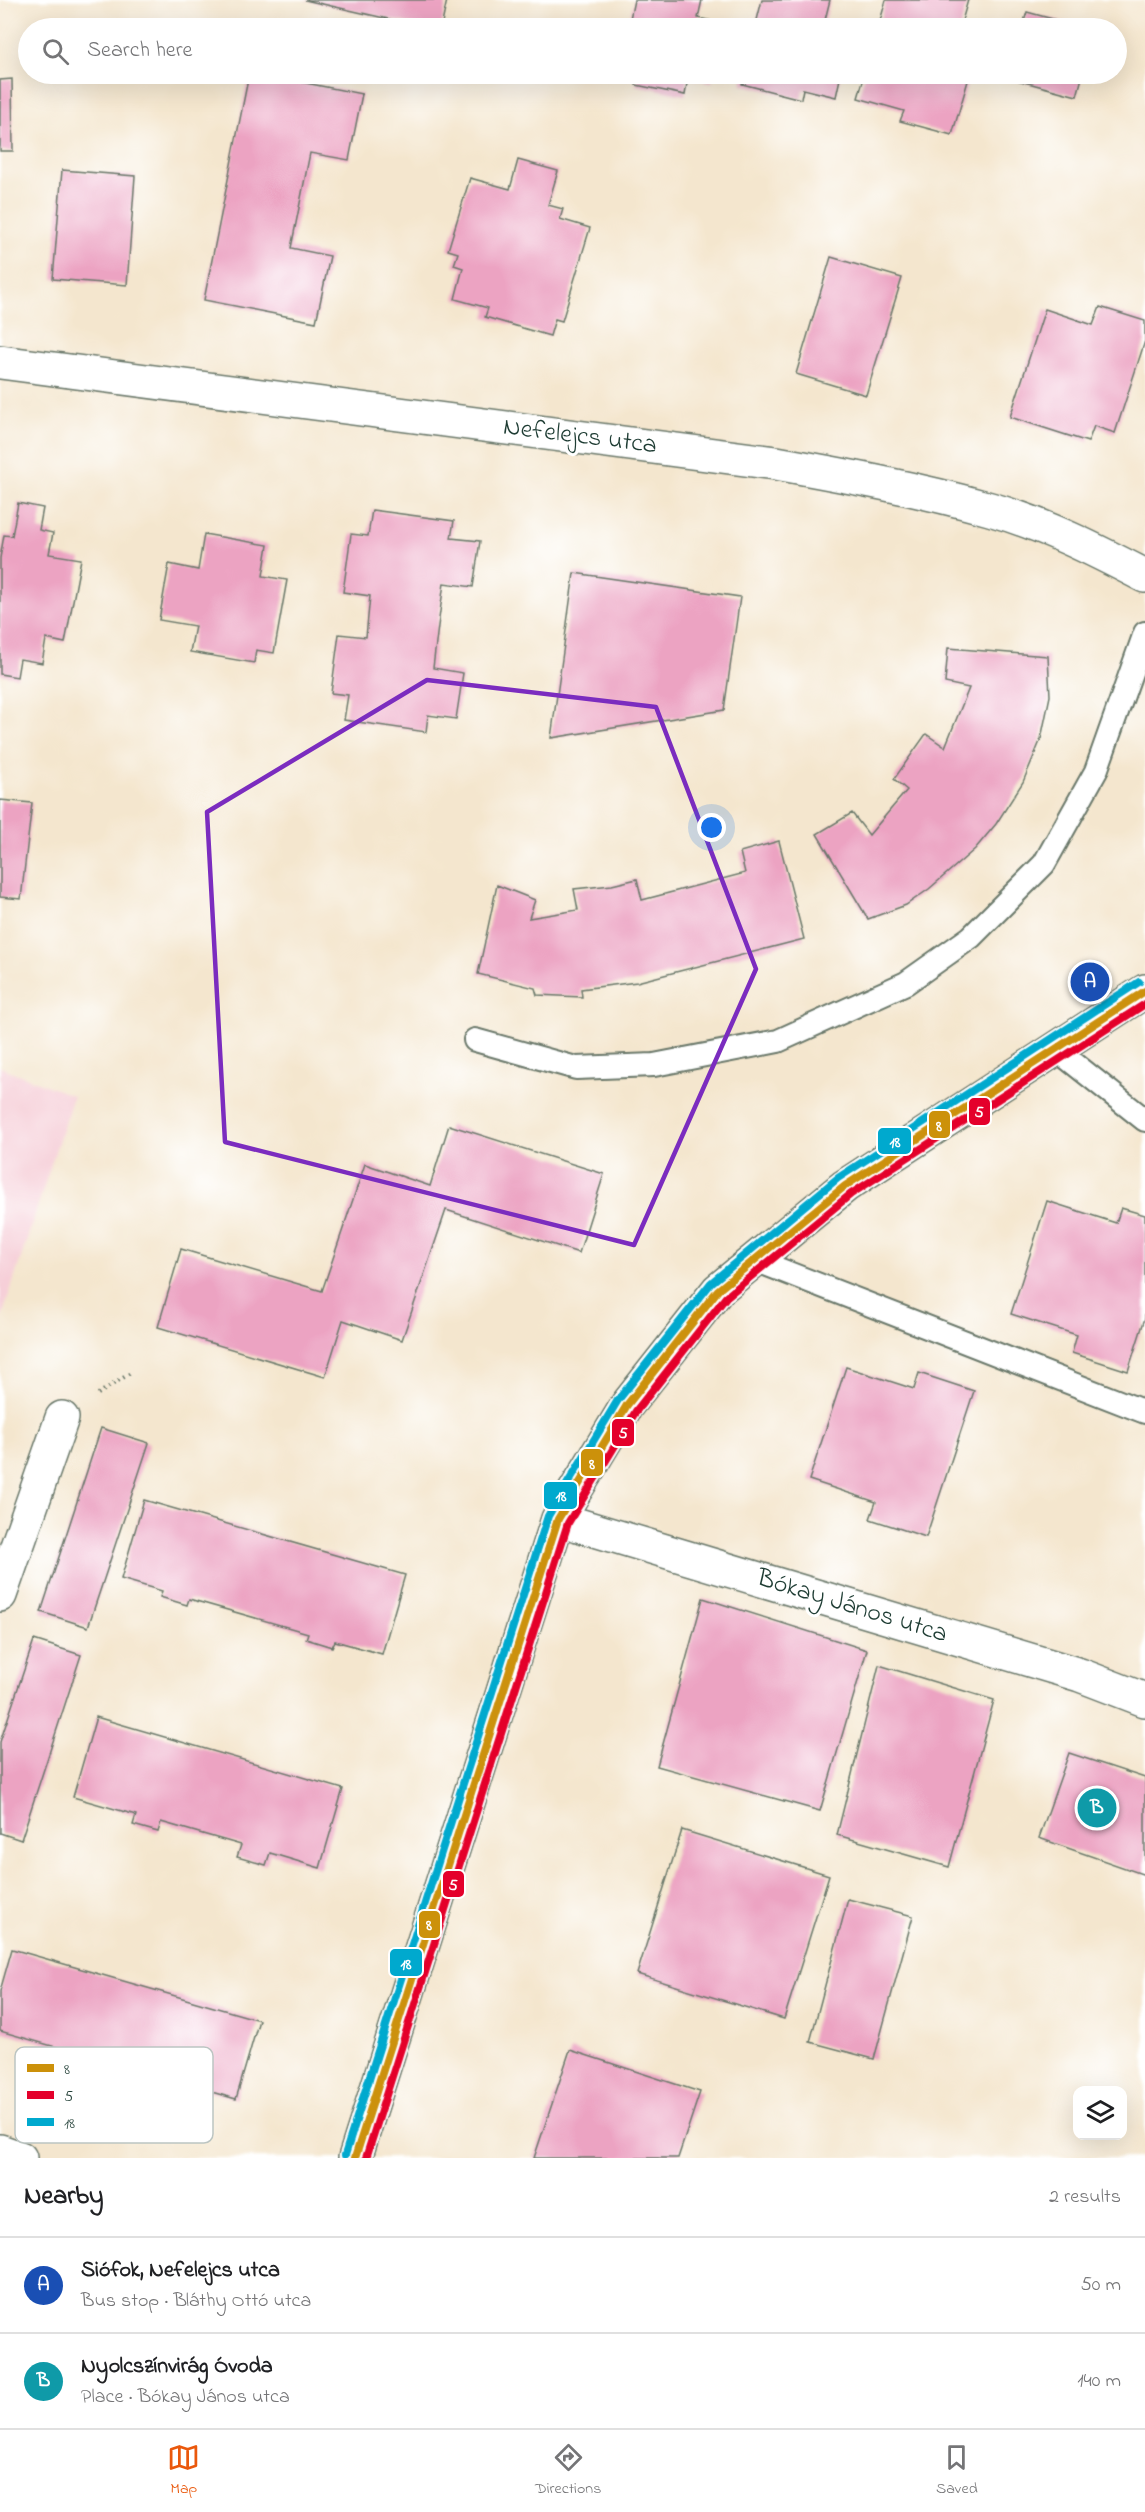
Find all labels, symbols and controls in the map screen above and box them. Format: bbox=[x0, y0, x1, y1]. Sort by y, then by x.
search box bbox=[18, 18, 1127, 84]
icon: search bbox=[39, 35, 72, 68]
text: Search here bbox=[87, 35, 192, 67]
street label: Nefelejcs utca bbox=[501, 409, 659, 465]
your location bbox=[697, 813, 726, 842]
pin: A bbox=[1070, 960, 1110, 1004]
line badge: 5 bbox=[968, 1097, 991, 1126]
text: 5 bbox=[974, 1101, 984, 1125]
line badge: 8 bbox=[928, 1110, 951, 1139]
text: 8 bbox=[935, 1115, 942, 1139]
line badge: 18 bbox=[877, 1127, 912, 1155]
text: 18 bbox=[889, 1131, 901, 1155]
line badge: 5 bbox=[611, 1418, 635, 1447]
text: 5 bbox=[618, 1422, 628, 1446]
line badge: 8 bbox=[580, 1448, 604, 1477]
text: 8 bbox=[588, 1453, 595, 1477]
line badge: 18 bbox=[543, 1481, 578, 1510]
text: 18 bbox=[555, 1485, 567, 1509]
street label: Bókay János utca bbox=[751, 1560, 952, 1654]
pin: B bbox=[1078, 1786, 1116, 1830]
line badge: 5 bbox=[442, 1870, 465, 1898]
text: 5 bbox=[448, 1874, 458, 1898]
line badge: 8 bbox=[418, 1910, 441, 1939]
text: 8 bbox=[425, 1914, 432, 1938]
line badge: 18 bbox=[389, 1948, 423, 1977]
text: 18 bbox=[400, 1953, 412, 1977]
legend bbox=[15, 2047, 213, 2143]
text: 8 bbox=[64, 2058, 70, 2082]
text: 5 bbox=[64, 2085, 73, 2109]
map controls bbox=[1073, 2086, 1127, 2140]
button: layers bbox=[1073, 2086, 1127, 2140]
text: 18 bbox=[64, 2112, 75, 2136]
text: Nearby bbox=[24, 2178, 103, 2216]
text: 2 results bbox=[1049, 2183, 1121, 2212]
text: Siófok, Nefelejcs utca bbox=[81, 2255, 280, 2287]
text: A bbox=[37, 2271, 50, 2300]
text: 50 m bbox=[1080, 2271, 1121, 2300]
text: Bus stop · Bláthy Ottó utca bbox=[81, 2287, 311, 2316]
text: Nyolcszínvirág Óvoda bbox=[81, 2351, 273, 2383]
text: B bbox=[37, 2367, 50, 2396]
text: 140 m bbox=[1077, 2367, 1121, 2396]
text: Place · Bókay János utca bbox=[81, 2383, 290, 2412]
tab: Map bbox=[167, 2441, 200, 2501]
tab: Directions bbox=[535, 2441, 601, 2501]
tab: Saved bbox=[936, 2441, 978, 2501]

